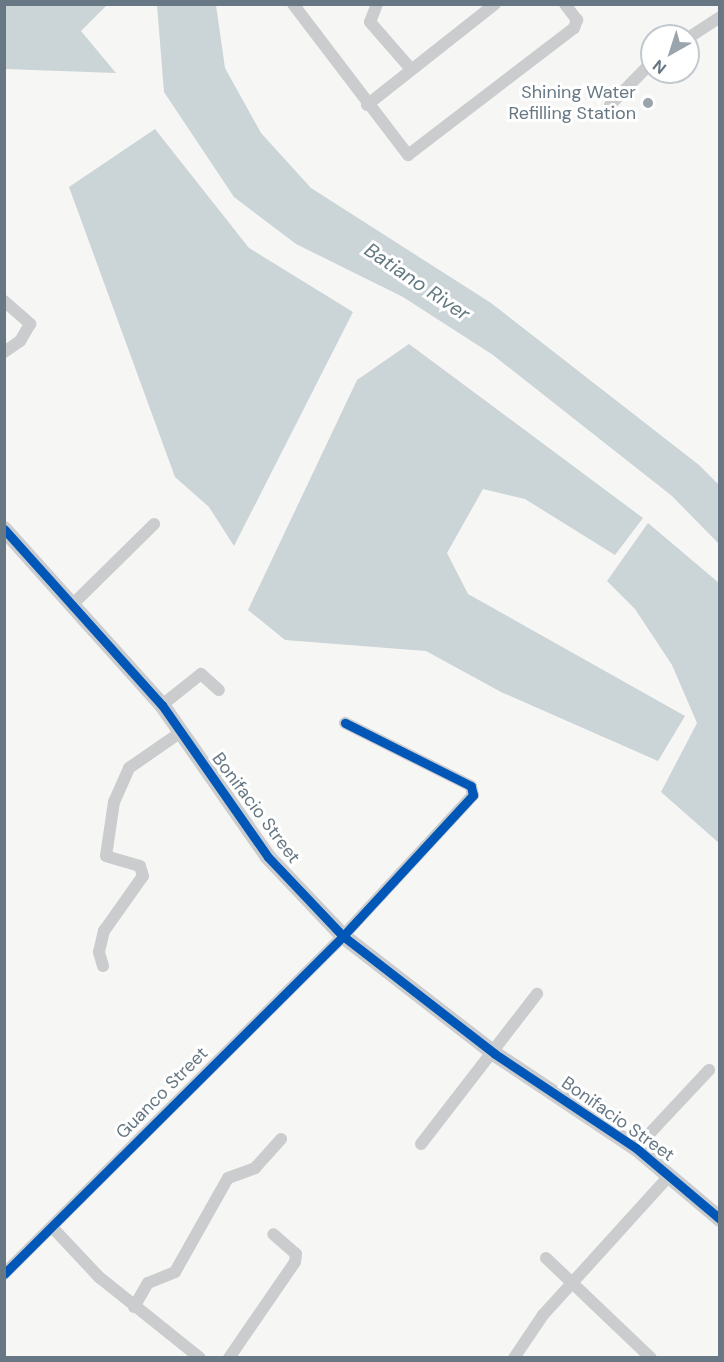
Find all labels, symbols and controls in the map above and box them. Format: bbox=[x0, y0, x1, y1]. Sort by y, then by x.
north arrow bbox=[640, 24, 700, 84]
text: N bbox=[648, 55, 671, 79]
place label: Shining Water Refilling Station bbox=[509, 82, 636, 124]
marker: Shining Water Refilling Station bbox=[641, 96, 655, 110]
water label: Batiano River bbox=[360, 238, 474, 326]
street label: Bonifacio Street bbox=[207, 748, 305, 868]
street label: Guanco Street bbox=[112, 1043, 212, 1143]
street label: Bonifacio Street bbox=[557, 1072, 679, 1166]

